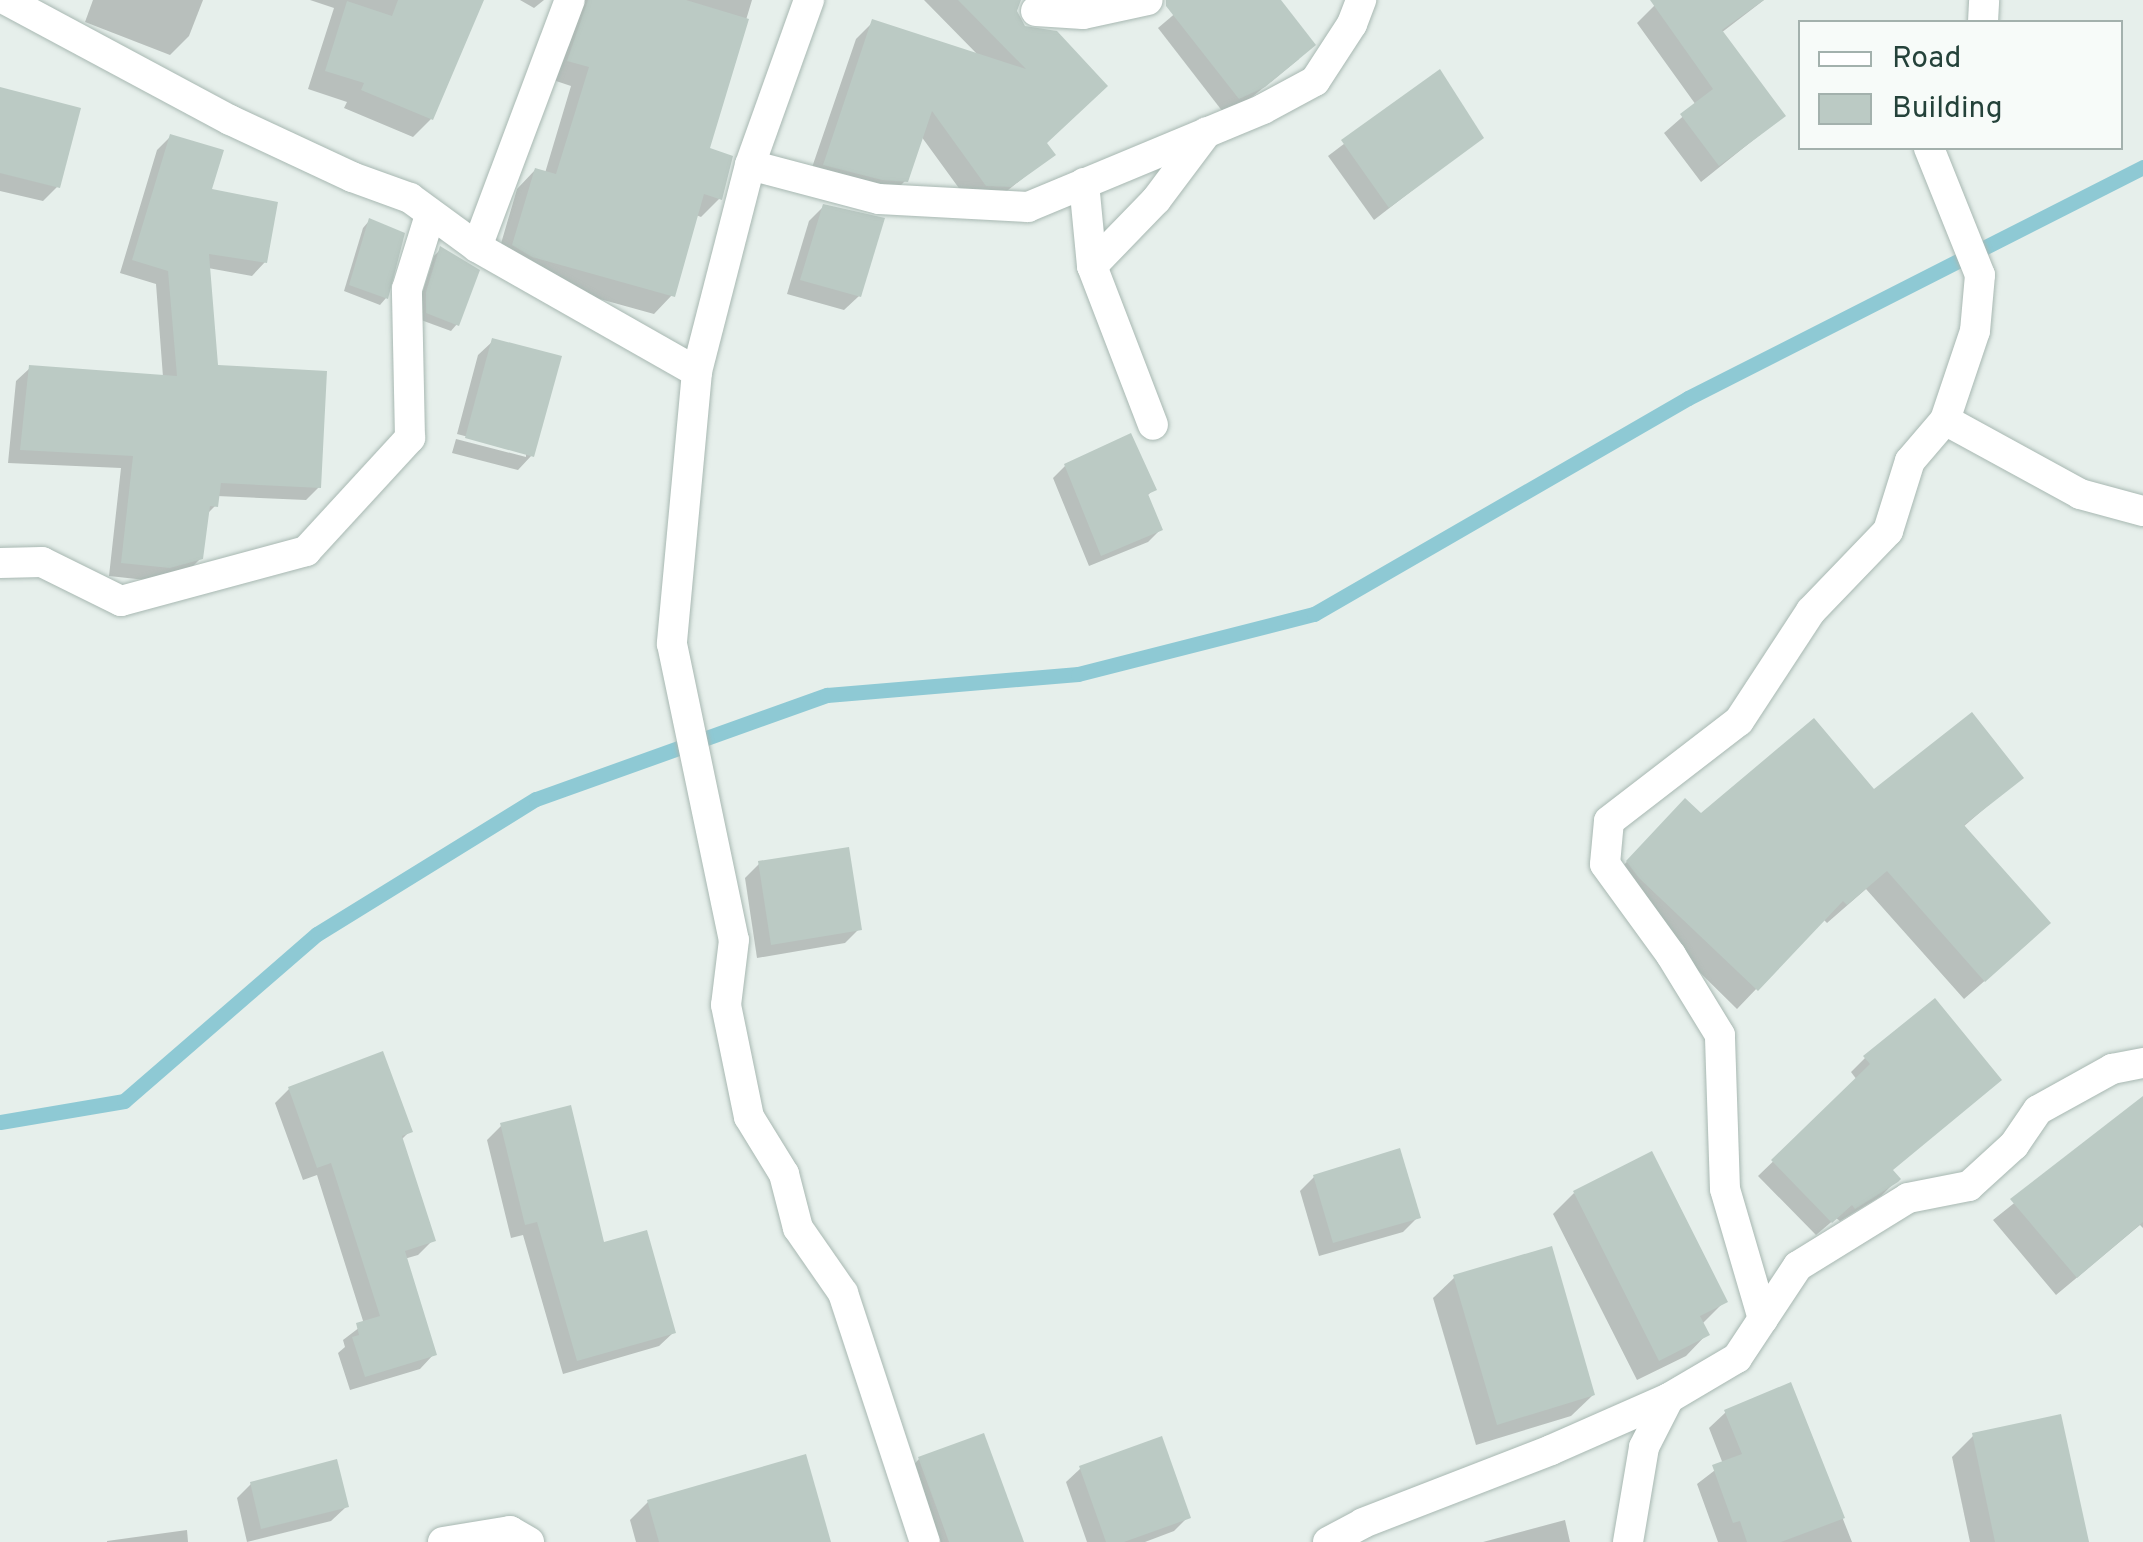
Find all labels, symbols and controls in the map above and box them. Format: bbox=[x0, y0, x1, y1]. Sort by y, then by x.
legend bbox=[1798, 20, 2123, 150]
text: Road bbox=[1892, 41, 1961, 78]
text: Building bbox=[1892, 91, 2003, 128]

